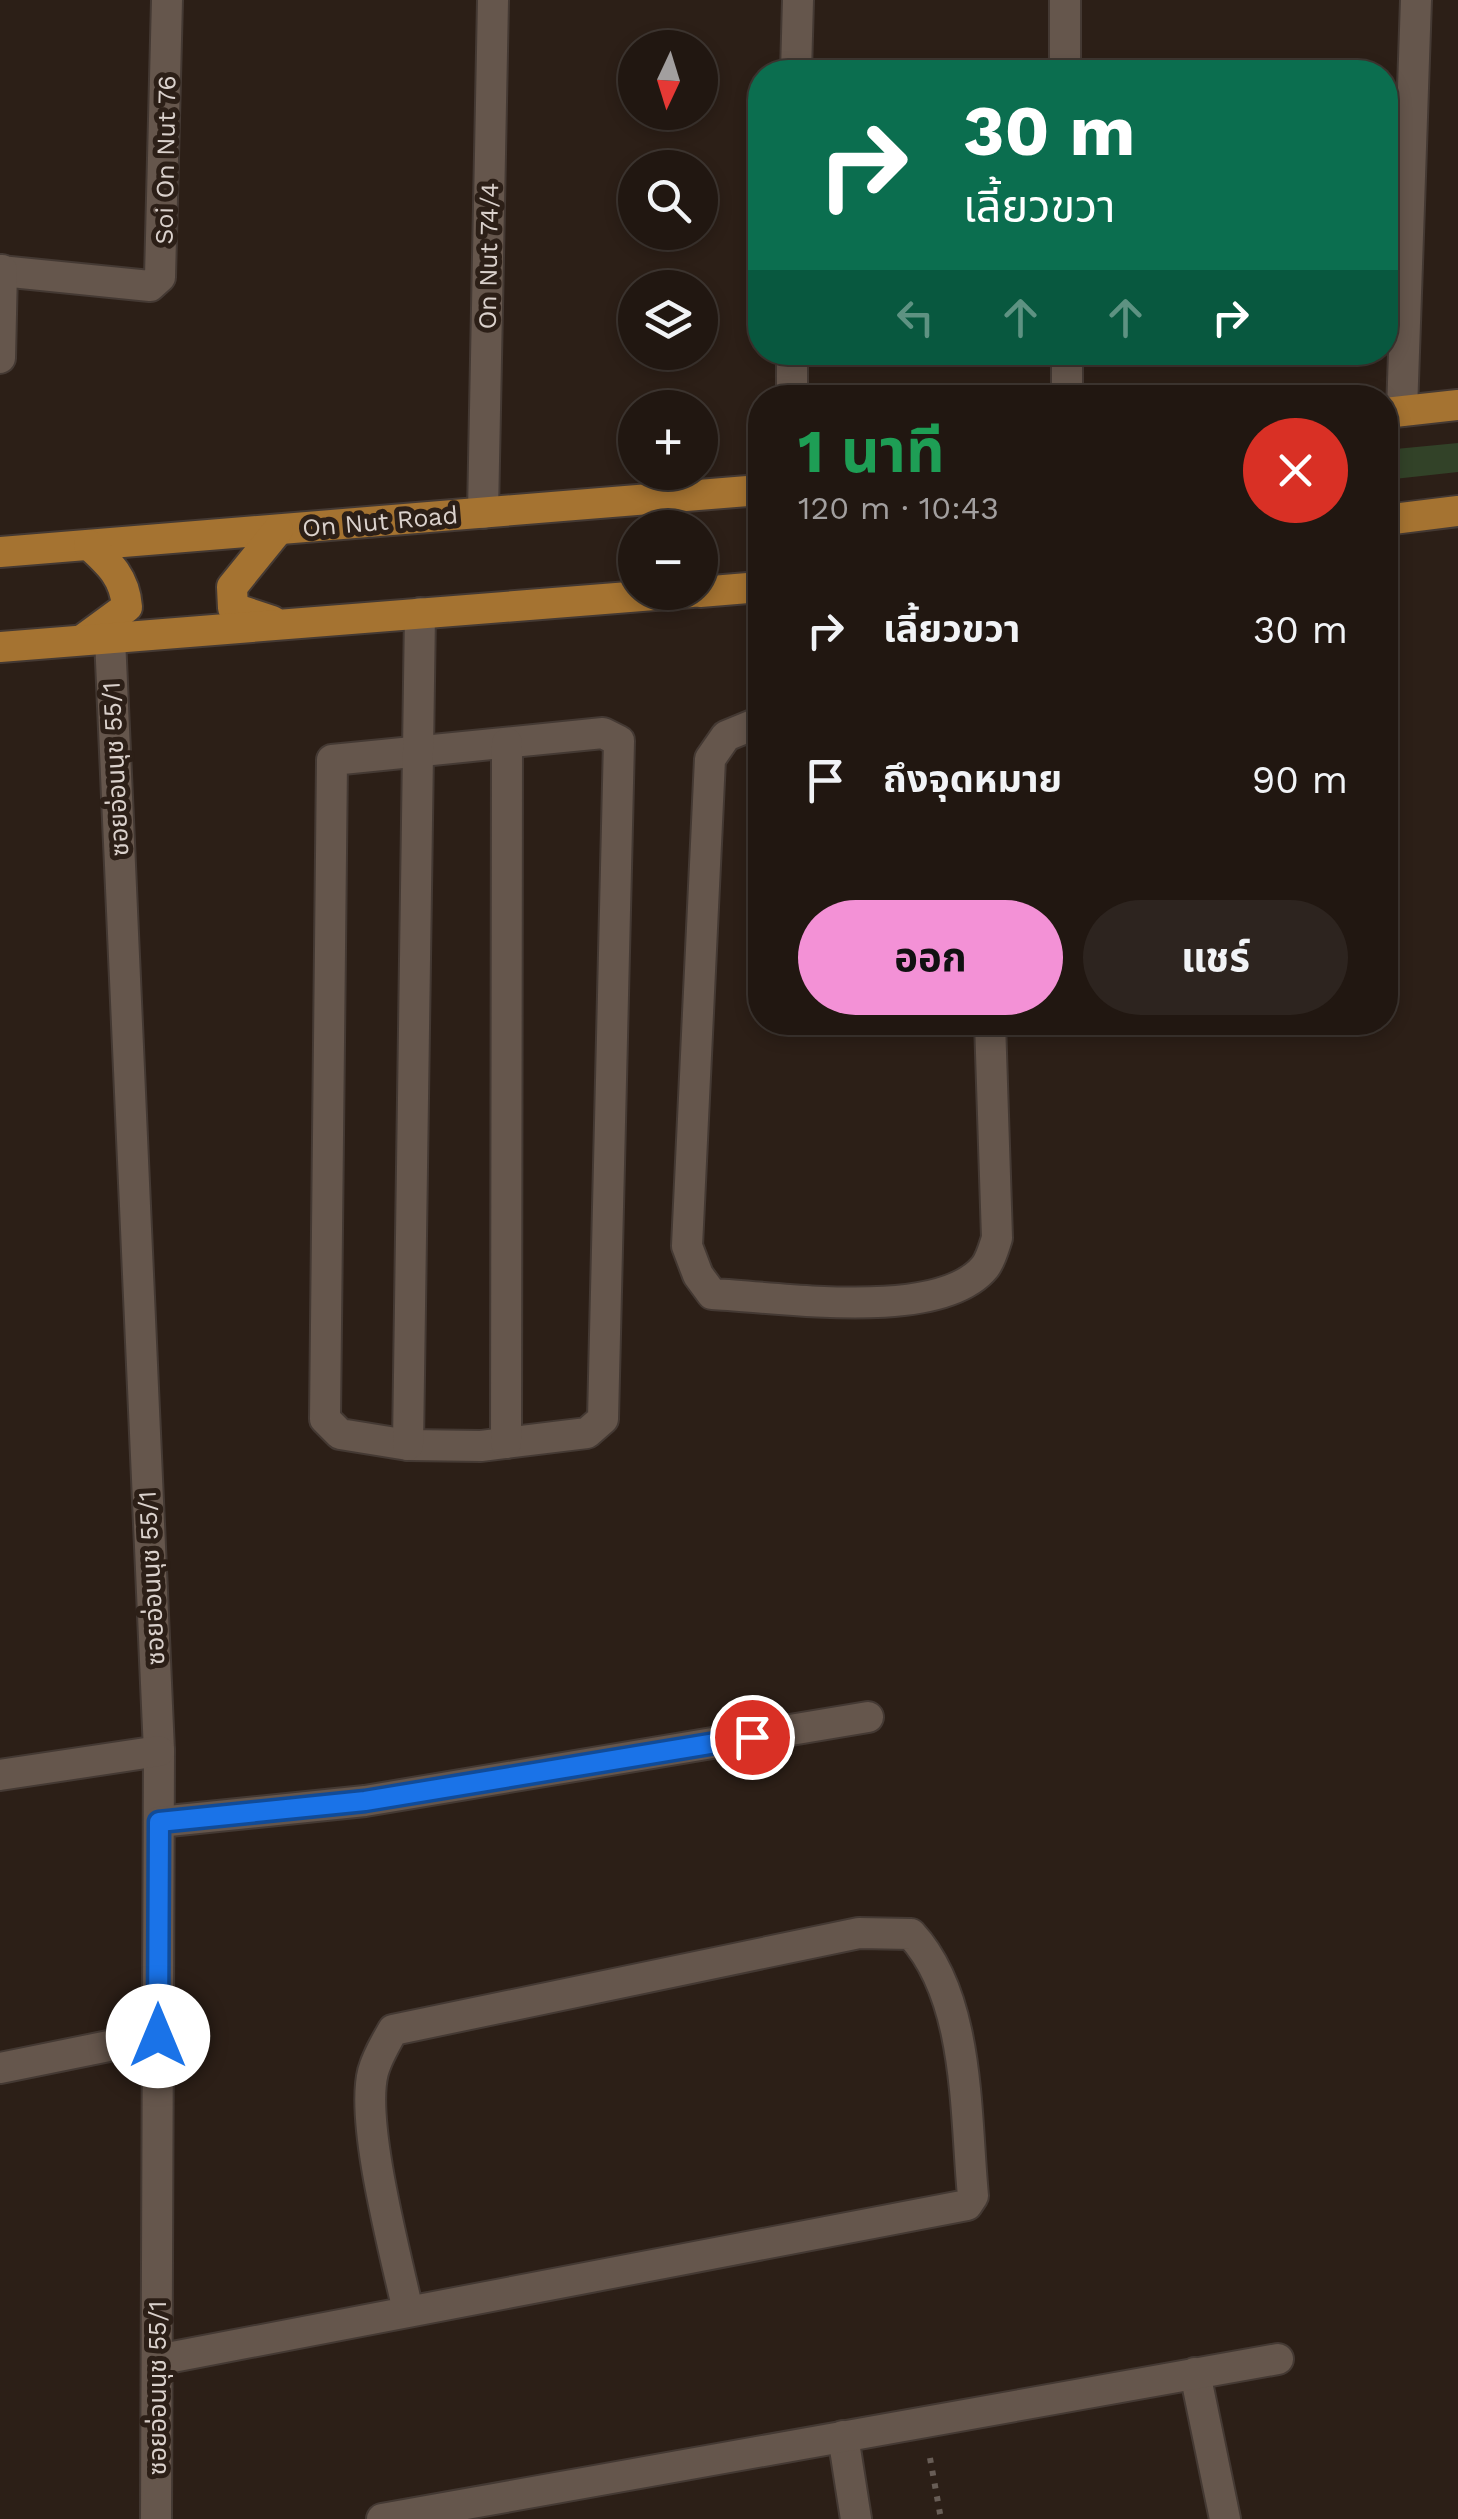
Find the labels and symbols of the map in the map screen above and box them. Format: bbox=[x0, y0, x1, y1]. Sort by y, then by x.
north arrow bbox=[618, 30, 718, 130]
street label: Soi On Nut 76 bbox=[150, 75, 181, 245]
street label: On Nut 74/4 bbox=[473, 182, 504, 330]
street label: On Nut Road bbox=[301, 500, 459, 543]
street label: ซอยอ่อนนุช 55/1 bbox=[96, 681, 136, 857]
street label: ซอยอ่อนนุช 55/1 bbox=[132, 1490, 172, 1666]
pin bbox=[710, 1695, 795, 1780]
position arrow bbox=[106, 1984, 210, 2088]
street label: ซอยอ่อนนุช 55/1 bbox=[143, 2301, 173, 2475]

